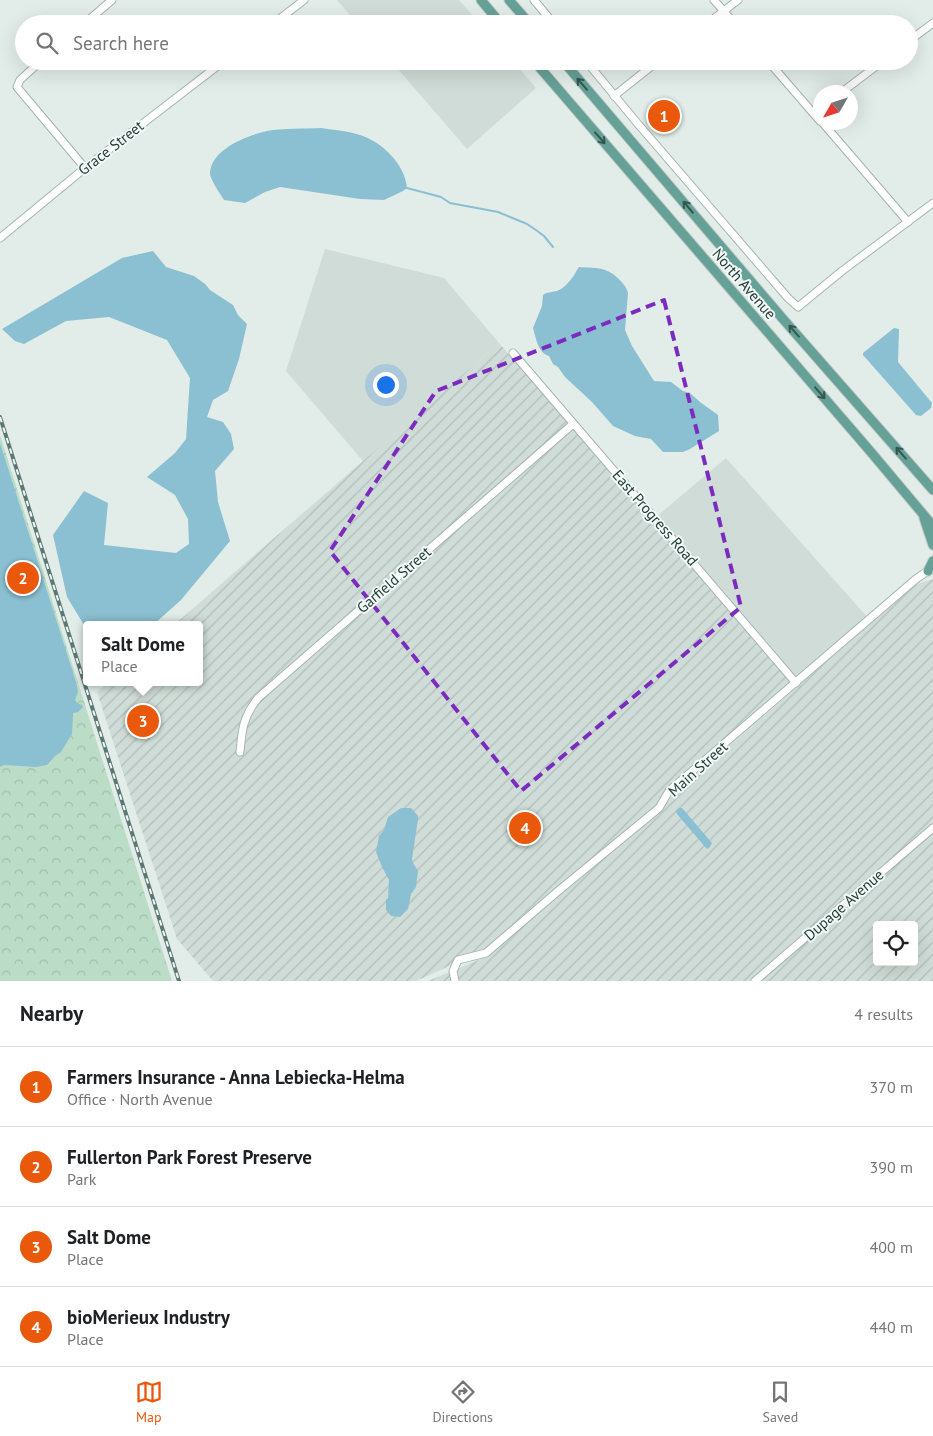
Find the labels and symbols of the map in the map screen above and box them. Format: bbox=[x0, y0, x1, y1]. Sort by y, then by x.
one-way arrow bbox=[577, 78, 588, 91]
north arrow bbox=[813, 85, 858, 130]
pin: 1 bbox=[648, 97, 680, 135]
street label: Grace Street bbox=[74, 116, 147, 179]
one-way arrow bbox=[594, 131, 605, 144]
one-way arrow bbox=[683, 201, 694, 214]
street label: North Avenue bbox=[709, 244, 780, 323]
one-way arrow bbox=[788, 324, 800, 337]
your location bbox=[373, 372, 399, 398]
one-way arrow bbox=[814, 387, 826, 400]
one-way arrow bbox=[895, 447, 907, 460]
street label: East Progress Road bbox=[608, 466, 702, 570]
street label: Garfield Street bbox=[353, 542, 435, 617]
pin: 2 bbox=[7, 559, 39, 597]
pin: 3 bbox=[127, 702, 159, 740]
street label: Main Street bbox=[664, 737, 731, 800]
pin: 4 bbox=[509, 809, 541, 847]
street label: Dupage Avenue bbox=[800, 865, 887, 944]

